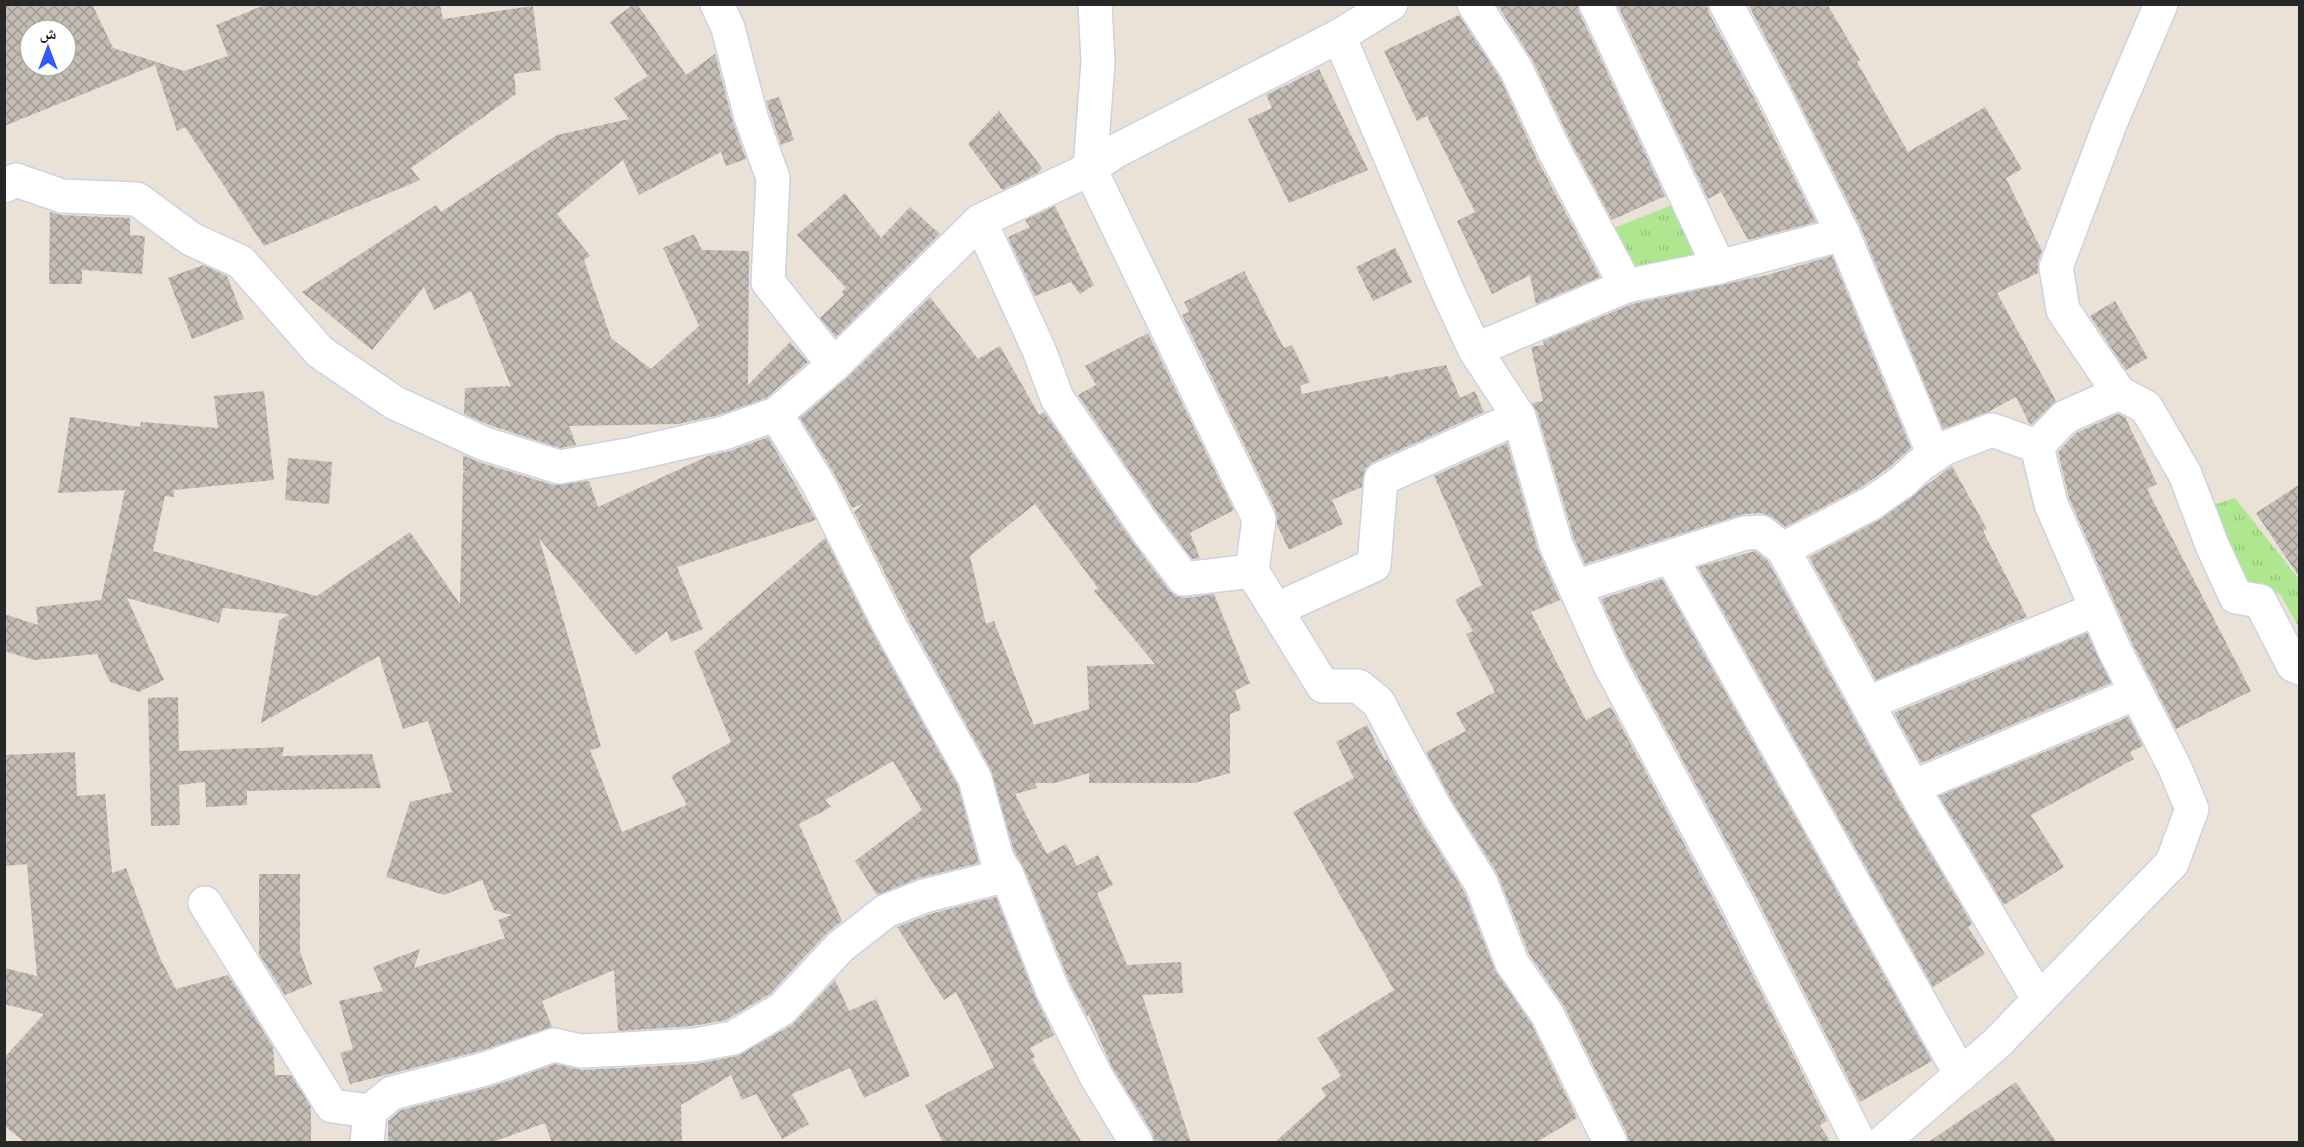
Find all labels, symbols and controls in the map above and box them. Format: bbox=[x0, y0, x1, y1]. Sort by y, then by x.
north arrow bbox=[18, 18, 78, 78]
text: ش bbox=[40, 23, 57, 43]

